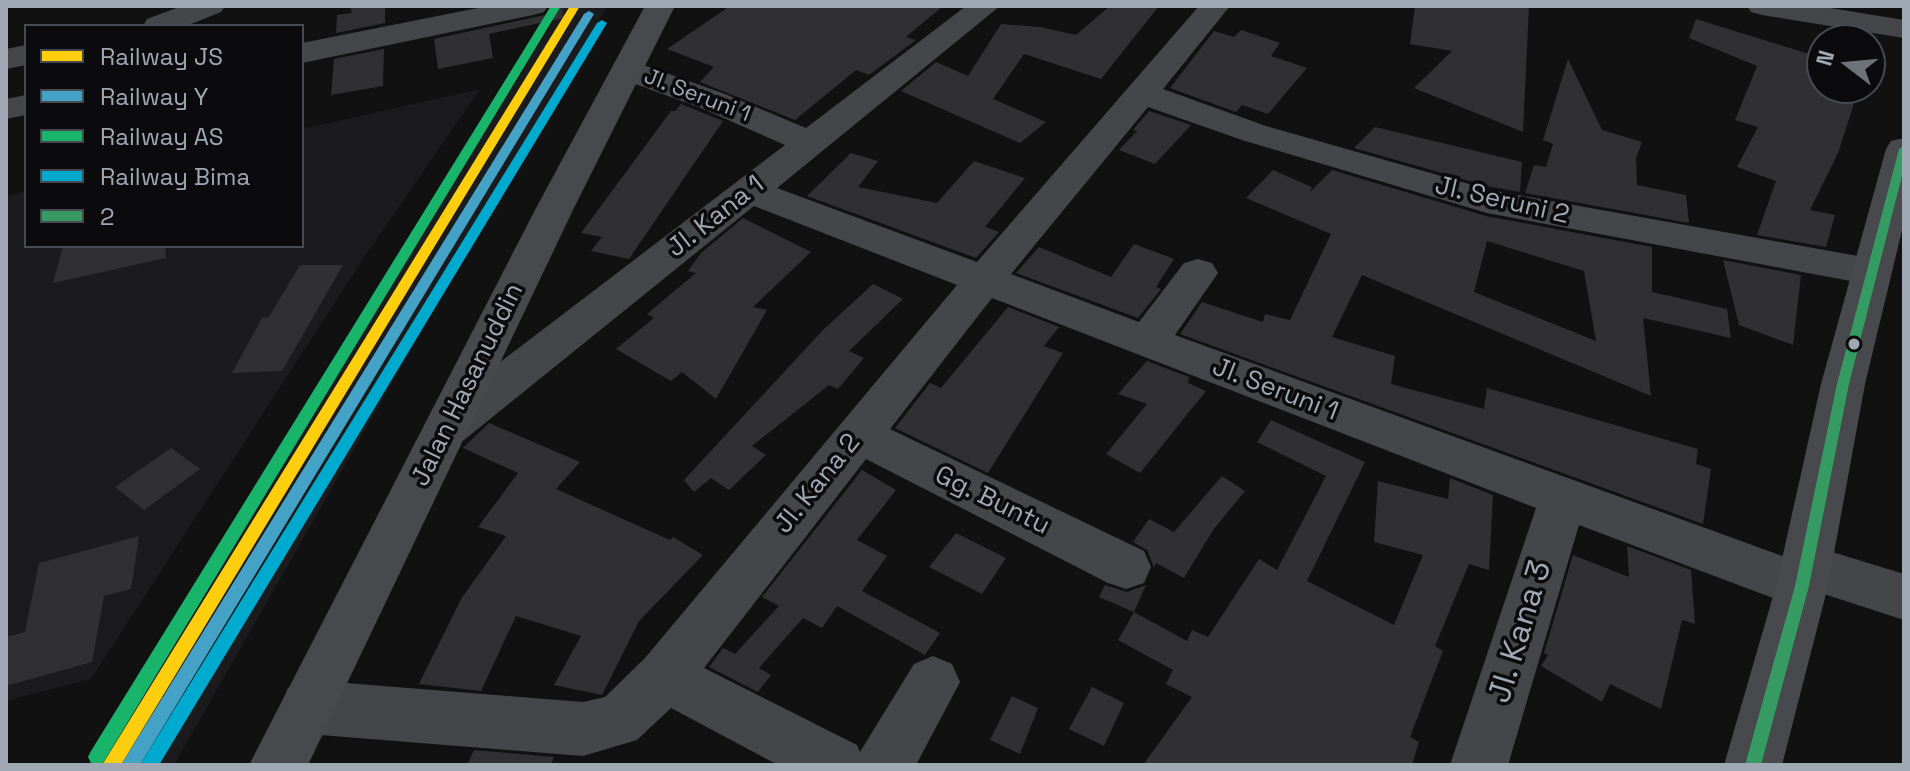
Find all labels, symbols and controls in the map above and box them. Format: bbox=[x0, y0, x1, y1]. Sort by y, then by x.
legend bbox=[24, 24, 304, 248]
north arrow bbox=[1806, 24, 1886, 104]
text: Railway JS bbox=[100, 41, 223, 72]
text: N bbox=[1809, 47, 1840, 69]
street label: Jl. Seruni 1 bbox=[640, 64, 754, 128]
text: Railway Y bbox=[100, 81, 208, 112]
text: Railway AS bbox=[100, 121, 224, 152]
text: Railway Bima bbox=[100, 161, 250, 192]
street label: Jl. Kana 1 bbox=[661, 170, 771, 264]
street label: Jl. Seruni 2 bbox=[1432, 170, 1572, 232]
text: 2 bbox=[100, 201, 114, 232]
street label: Jalan Hasanuddin bbox=[405, 279, 531, 491]
unlabelled marker bbox=[1846, 336, 1862, 352]
street label: Jl. Seruni 1 bbox=[1208, 352, 1342, 428]
street label: Jl. Kana 2 bbox=[768, 428, 868, 540]
street label: Gg. Buntu bbox=[930, 460, 1054, 542]
street label: Jl. Kana 3 bbox=[1481, 556, 1561, 708]

